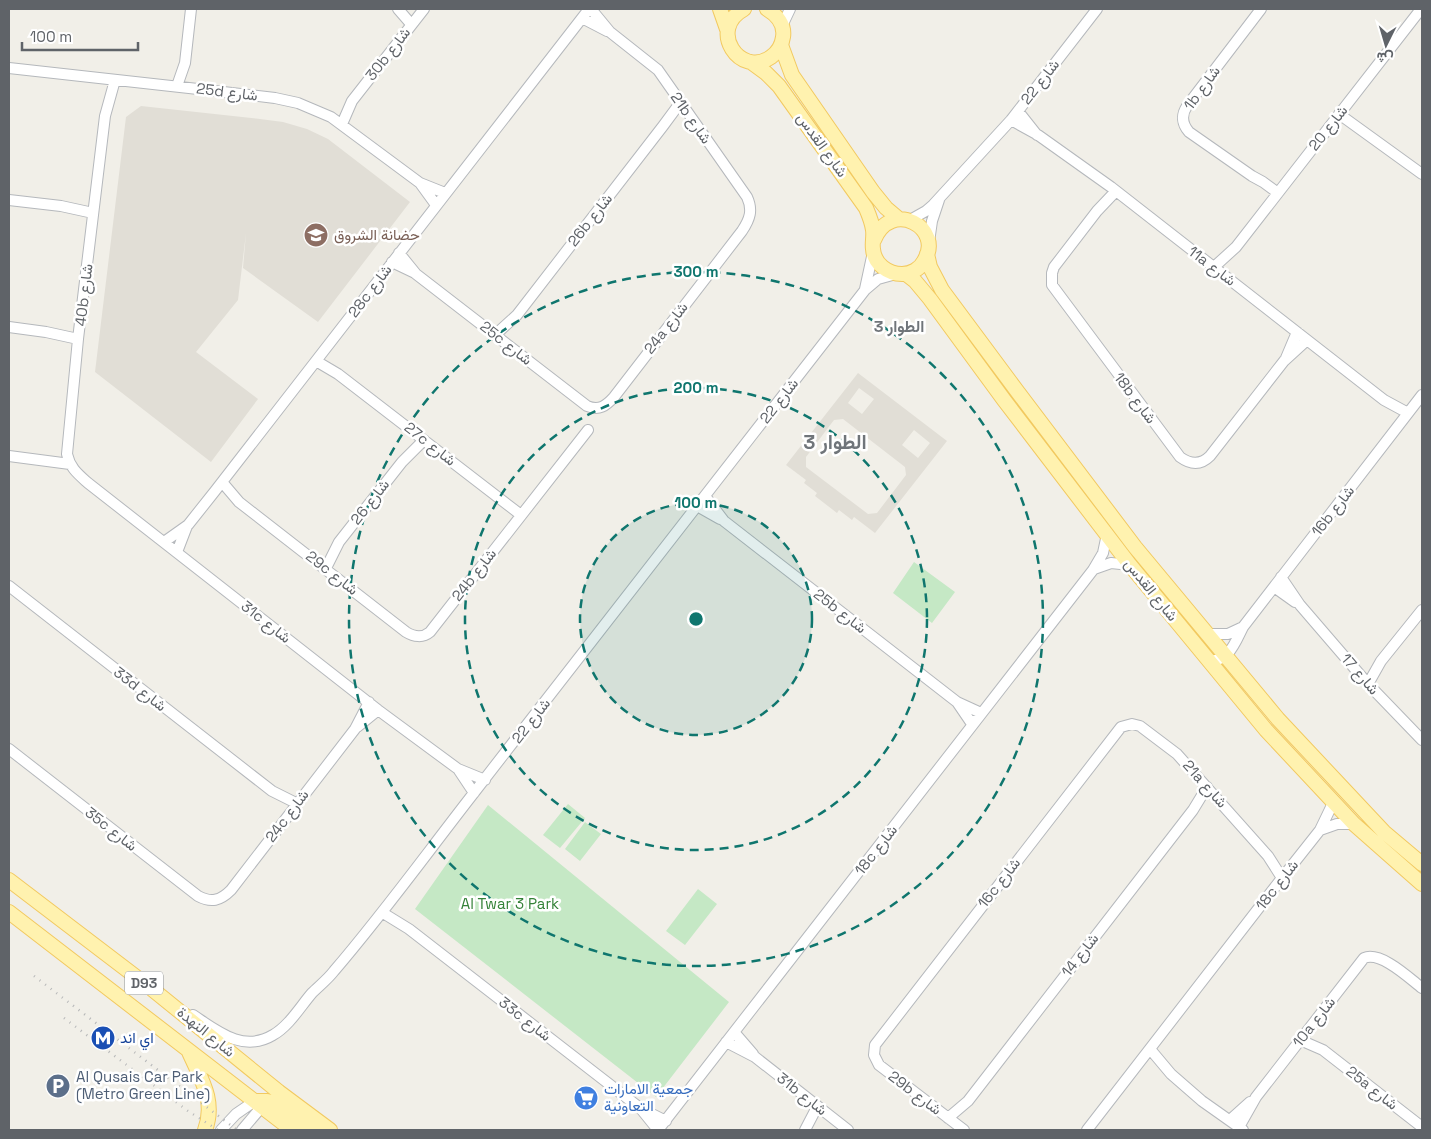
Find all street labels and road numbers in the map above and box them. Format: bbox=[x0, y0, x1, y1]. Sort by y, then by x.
street label: 30b شارع bbox=[361, 23, 416, 85]
street label: شارع 22 bbox=[1016, 55, 1065, 109]
street label: 1b شارع bbox=[1179, 62, 1226, 115]
street label: 25d شارع bbox=[195, 78, 259, 107]
street label: 21b شارع bbox=[665, 88, 716, 149]
street label: شارع 20 bbox=[1304, 101, 1353, 156]
street label: شارع القدس bbox=[791, 109, 852, 182]
street label: 26b شارع bbox=[563, 189, 618, 251]
street label: 11a شارع bbox=[1183, 241, 1240, 291]
street label: 28c شارع bbox=[344, 260, 397, 322]
street label: 40b شارع bbox=[70, 263, 99, 327]
street label: 24a شارع bbox=[639, 298, 693, 359]
street label: 25c شارع bbox=[475, 316, 536, 371]
street label: 18b شارع bbox=[1108, 368, 1161, 428]
street label: شارع 22 bbox=[755, 374, 804, 428]
street label: 27c شارع bbox=[399, 418, 460, 471]
street label: شارع 26 bbox=[346, 475, 395, 529]
street label: 16b شارع bbox=[1307, 481, 1360, 541]
street label: 24b شارع bbox=[447, 544, 502, 606]
street label: 29c شارع bbox=[301, 546, 362, 601]
street label: شارع القدس bbox=[1119, 555, 1182, 626]
street label: 25b شارع bbox=[809, 584, 871, 639]
street label: 31c شارع bbox=[236, 596, 295, 649]
street label: شارع 17 bbox=[1336, 649, 1384, 700]
street label: 33d شارع bbox=[109, 662, 171, 717]
street label: شارع 22 bbox=[507, 694, 556, 748]
street label: 21a شارع bbox=[1177, 756, 1232, 813]
street label: 24c شارع bbox=[261, 785, 314, 847]
street label: 35c شارع bbox=[80, 802, 141, 857]
street label: 18c شارع bbox=[850, 821, 903, 880]
street label: 16c شارع bbox=[973, 854, 1026, 913]
street label: 18c شارع bbox=[1251, 856, 1304, 915]
street label: شارع 14 bbox=[1057, 929, 1104, 981]
road number: D93 bbox=[125, 971, 163, 994]
street label: 33c شارع bbox=[494, 992, 555, 1047]
street label: 10a شارع bbox=[1288, 993, 1341, 1052]
street label: شارع النهدة bbox=[172, 1002, 239, 1062]
street label: 25a شارع bbox=[1341, 1061, 1402, 1115]
street label: 29b شارع bbox=[884, 1066, 946, 1121]
street label: 31b شارع bbox=[772, 1068, 831, 1121]

